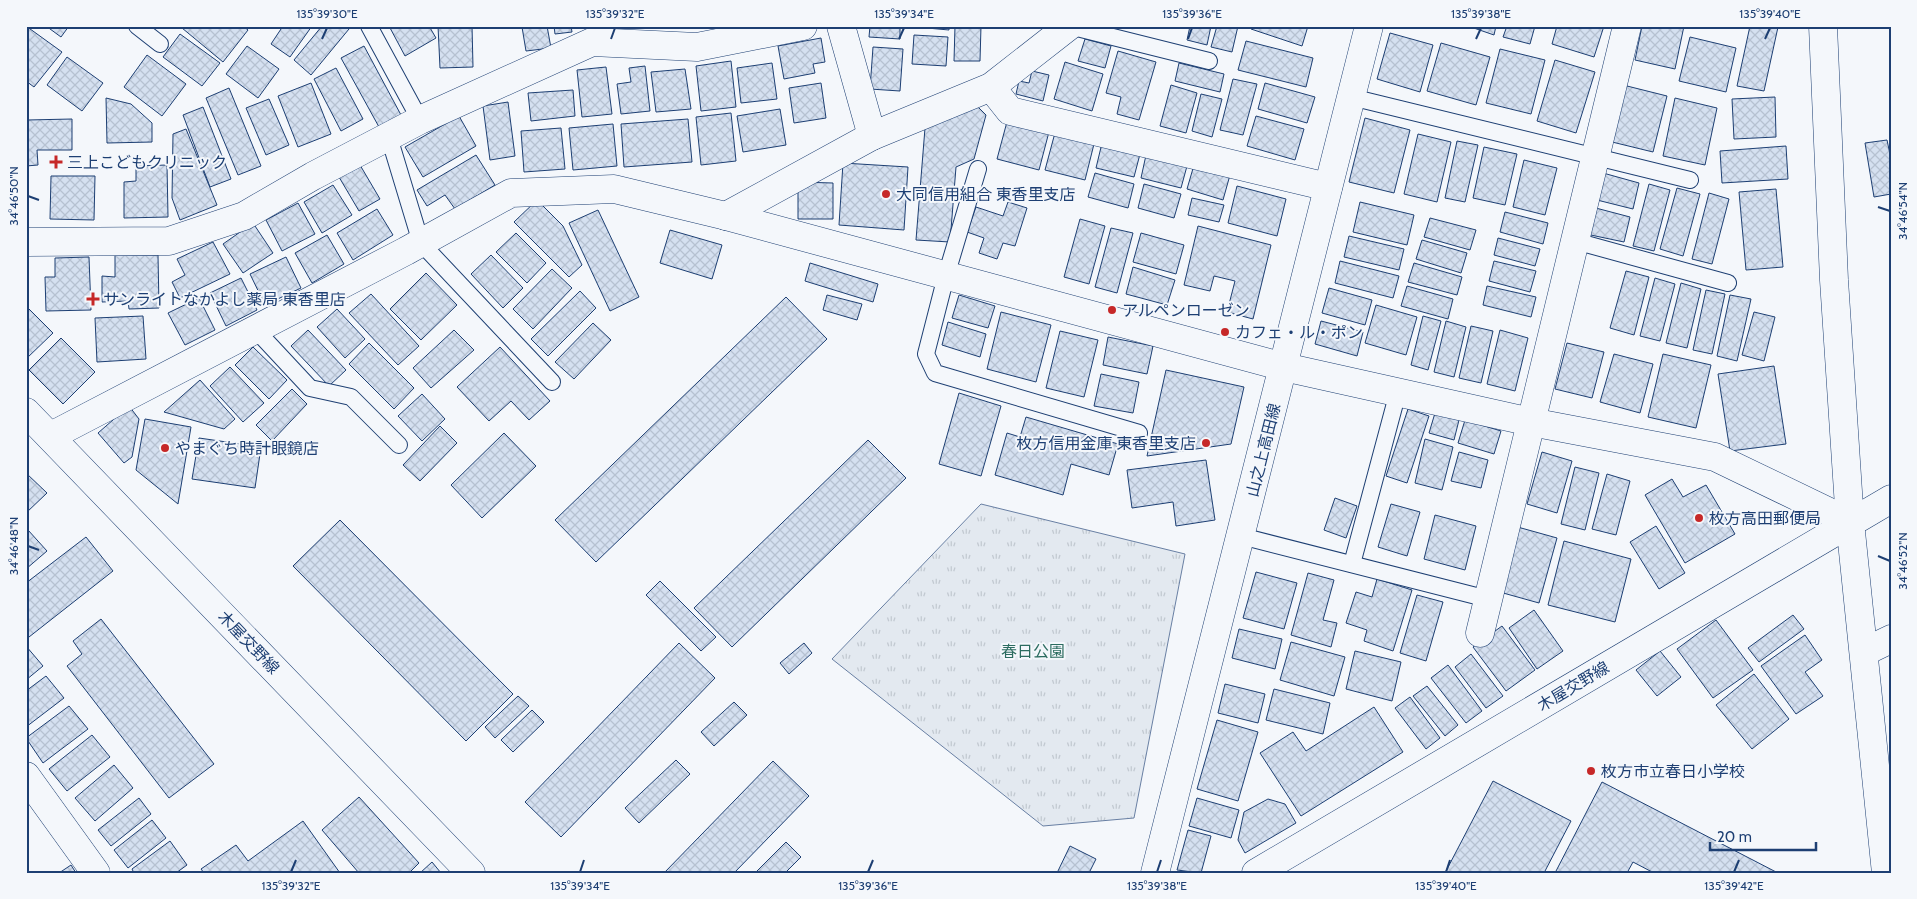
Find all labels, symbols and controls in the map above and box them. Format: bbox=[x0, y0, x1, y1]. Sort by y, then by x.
text: 135°39'30"E bbox=[296, 6, 358, 21]
text: 135°39'32"E bbox=[585, 6, 645, 21]
text: 135°39'34"E bbox=[874, 6, 934, 21]
text: 135°39'36"E bbox=[1162, 6, 1222, 21]
text: 135°39'38"E bbox=[1451, 6, 1511, 21]
text: 135°39'40"E bbox=[1739, 6, 1801, 21]
place label: 三上こどもクリニック bbox=[67, 153, 227, 172]
marker: 三上こどもクリニック bbox=[49, 155, 63, 169]
text: 34°46'50"N bbox=[6, 166, 21, 226]
text: 34°46'54"N bbox=[1895, 182, 1910, 240]
place label: 大同信用組合 東香里支店 bbox=[896, 185, 1076, 204]
marker: 大同信用組合 東香里支店 bbox=[880, 188, 892, 200]
place label: サンライトなかよし薬局 東香里店 bbox=[103, 290, 346, 309]
marker: サンライトなかよし薬局 東香里店 bbox=[87, 293, 99, 305]
place label: アルペンローゼン bbox=[1122, 301, 1250, 320]
marker: アルペンローゼン bbox=[1106, 304, 1118, 316]
place label: カフェ・ル・ポン bbox=[1235, 323, 1363, 342]
marker: カフェ・ル・ポン bbox=[1219, 326, 1231, 338]
street label: 山之上高田線 bbox=[1243, 401, 1284, 499]
place label: 枚方信用金庫 東香里支店 bbox=[1016, 434, 1196, 453]
marker: 枚方信用金庫 東香里支店 bbox=[1200, 437, 1212, 449]
place label: やまぐち時計眼鏡店 bbox=[175, 439, 319, 458]
marker: やまぐち時計眼鏡店 bbox=[159, 442, 171, 454]
place label: 枚方高田郵便局 bbox=[1709, 509, 1821, 528]
marker: 枚方高田郵便局 bbox=[1693, 512, 1705, 524]
text: 34°46'48"N bbox=[6, 517, 21, 575]
text: 34°46'52"N bbox=[1895, 532, 1910, 590]
street label: 木屋交野線 bbox=[214, 607, 283, 678]
park label: 春日公園 bbox=[1001, 642, 1065, 661]
street label: 木屋交野線 bbox=[1534, 658, 1612, 715]
place label: 枚方市立春日小学校 bbox=[1601, 762, 1745, 781]
marker: 枚方市立春日小学校 bbox=[1585, 765, 1597, 777]
scale bar bbox=[1710, 819, 1816, 851]
text: 20 m bbox=[1717, 828, 1752, 846]
text: 135°39'32"E bbox=[261, 878, 321, 893]
text: 135°39'34"E bbox=[550, 878, 610, 893]
text: 135°39'36"E bbox=[838, 878, 898, 893]
text: 135°39'38"E bbox=[1127, 878, 1187, 893]
text: 135°39'40"E bbox=[1415, 878, 1477, 893]
text: 135°39'42"E bbox=[1704, 878, 1764, 893]

